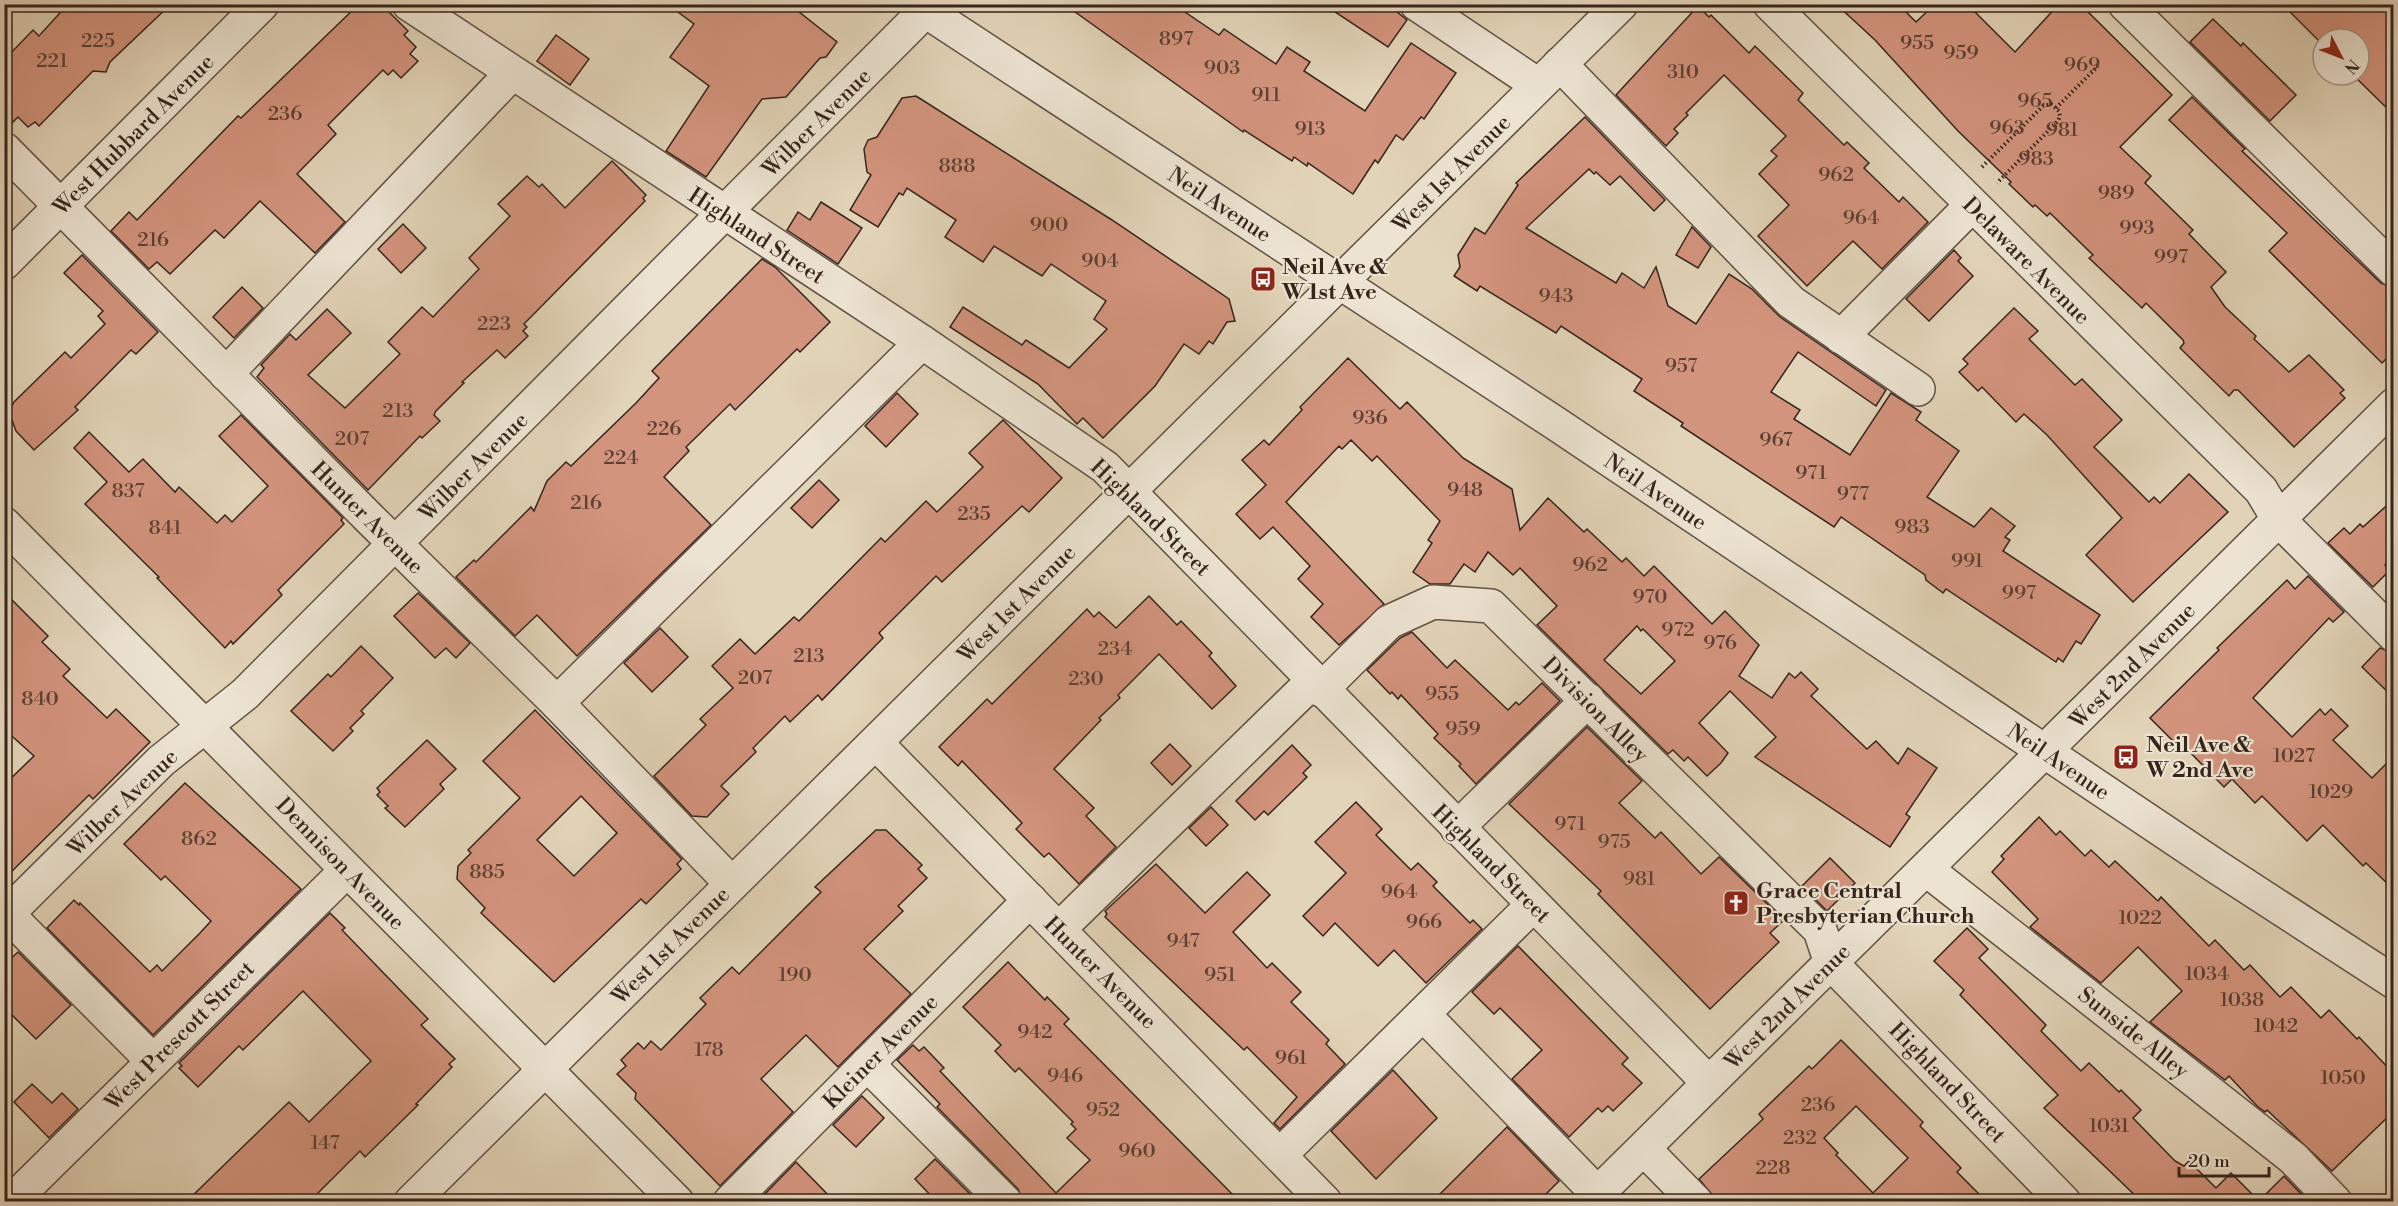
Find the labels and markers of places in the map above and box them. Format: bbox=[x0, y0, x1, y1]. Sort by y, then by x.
place label: Neil Ave & W 1st Ave bbox=[1281, 254, 1388, 306]
bus stop icon: Neil Ave & W 1st Ave bbox=[1248, 264, 1278, 294]
place label: Neil Ave & W 2nd Ave bbox=[2145, 732, 2254, 784]
bus stop icon: Neil Ave & W 2nd Ave bbox=[2111, 742, 2141, 772]
place label: Grace Central Presbyterian Church bbox=[1756, 878, 1975, 930]
church icon: Grace Central Presbyterian Church bbox=[1721, 888, 1751, 918]

